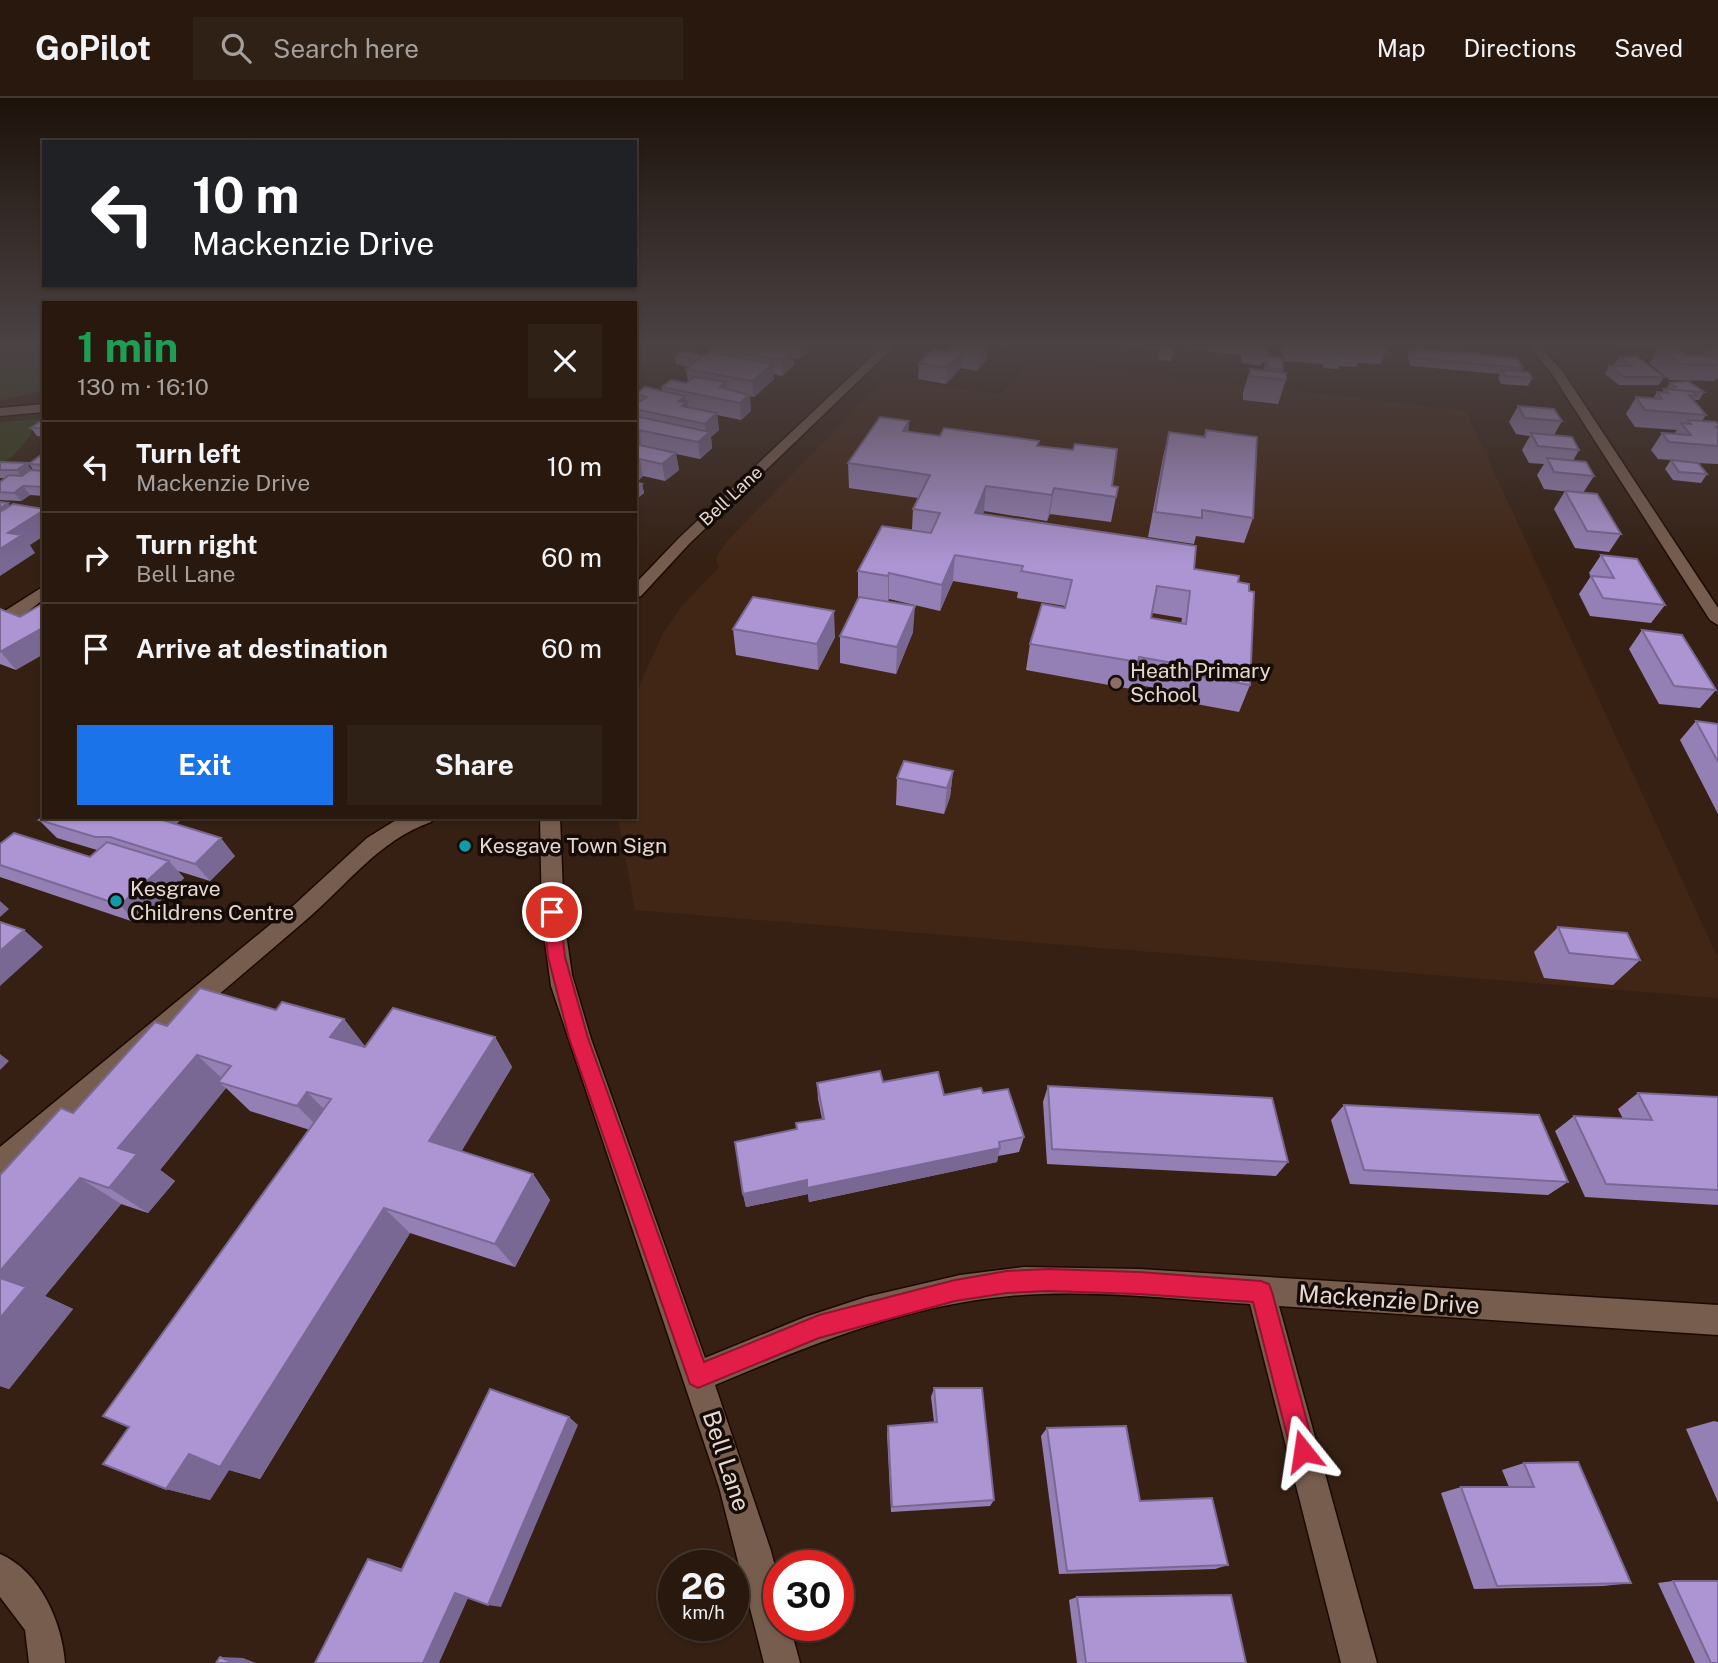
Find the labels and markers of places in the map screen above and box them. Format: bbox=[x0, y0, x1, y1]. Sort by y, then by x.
place label: Heath Primary School bbox=[1130, 658, 1271, 707]
marker: Heath Primary School bbox=[1108, 675, 1124, 691]
place label: Kesgave Town Sign bbox=[479, 833, 667, 858]
marker: Kesgave Town Sign bbox=[457, 838, 473, 854]
place label: Kesgrave Childrens Centre bbox=[130, 876, 294, 925]
pin bbox=[522, 882, 582, 942]
marker: Kesgrave Childrens Centre bbox=[108, 893, 124, 909]

